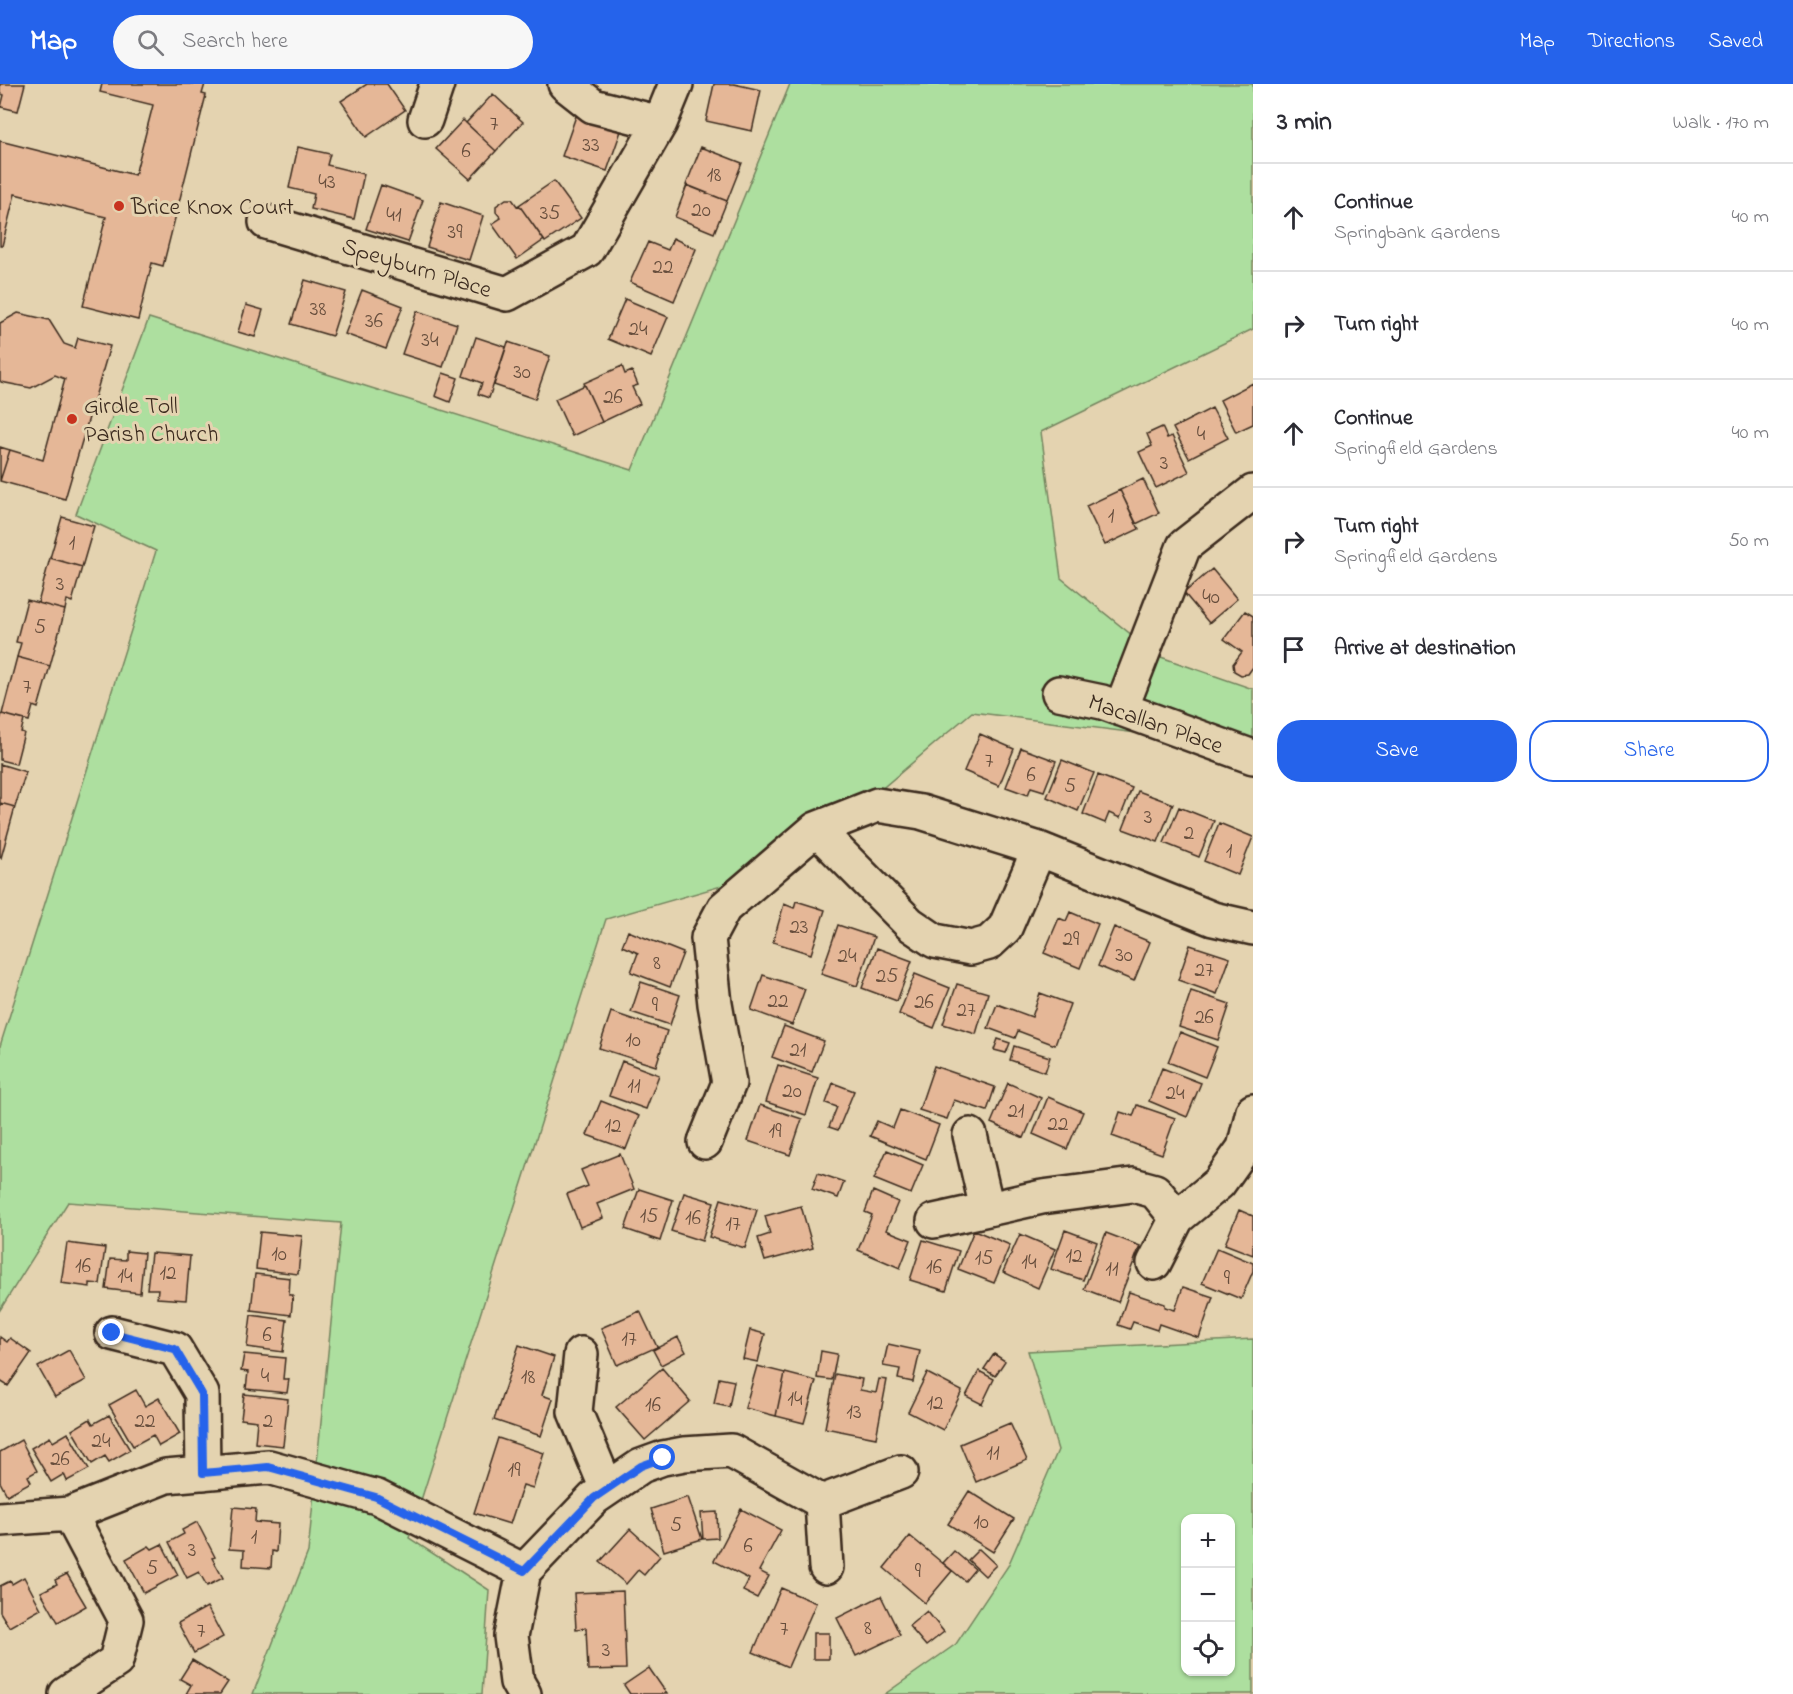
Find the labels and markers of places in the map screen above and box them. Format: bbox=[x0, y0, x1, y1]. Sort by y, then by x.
place label: Brice Knox Court bbox=[130, 191, 294, 226]
marker: Brice Knox Court bbox=[112, 199, 126, 213]
place label: Girdle Toll Parish Church bbox=[84, 390, 219, 453]
marker: Girdle Toll Parish Church bbox=[65, 412, 79, 426]

